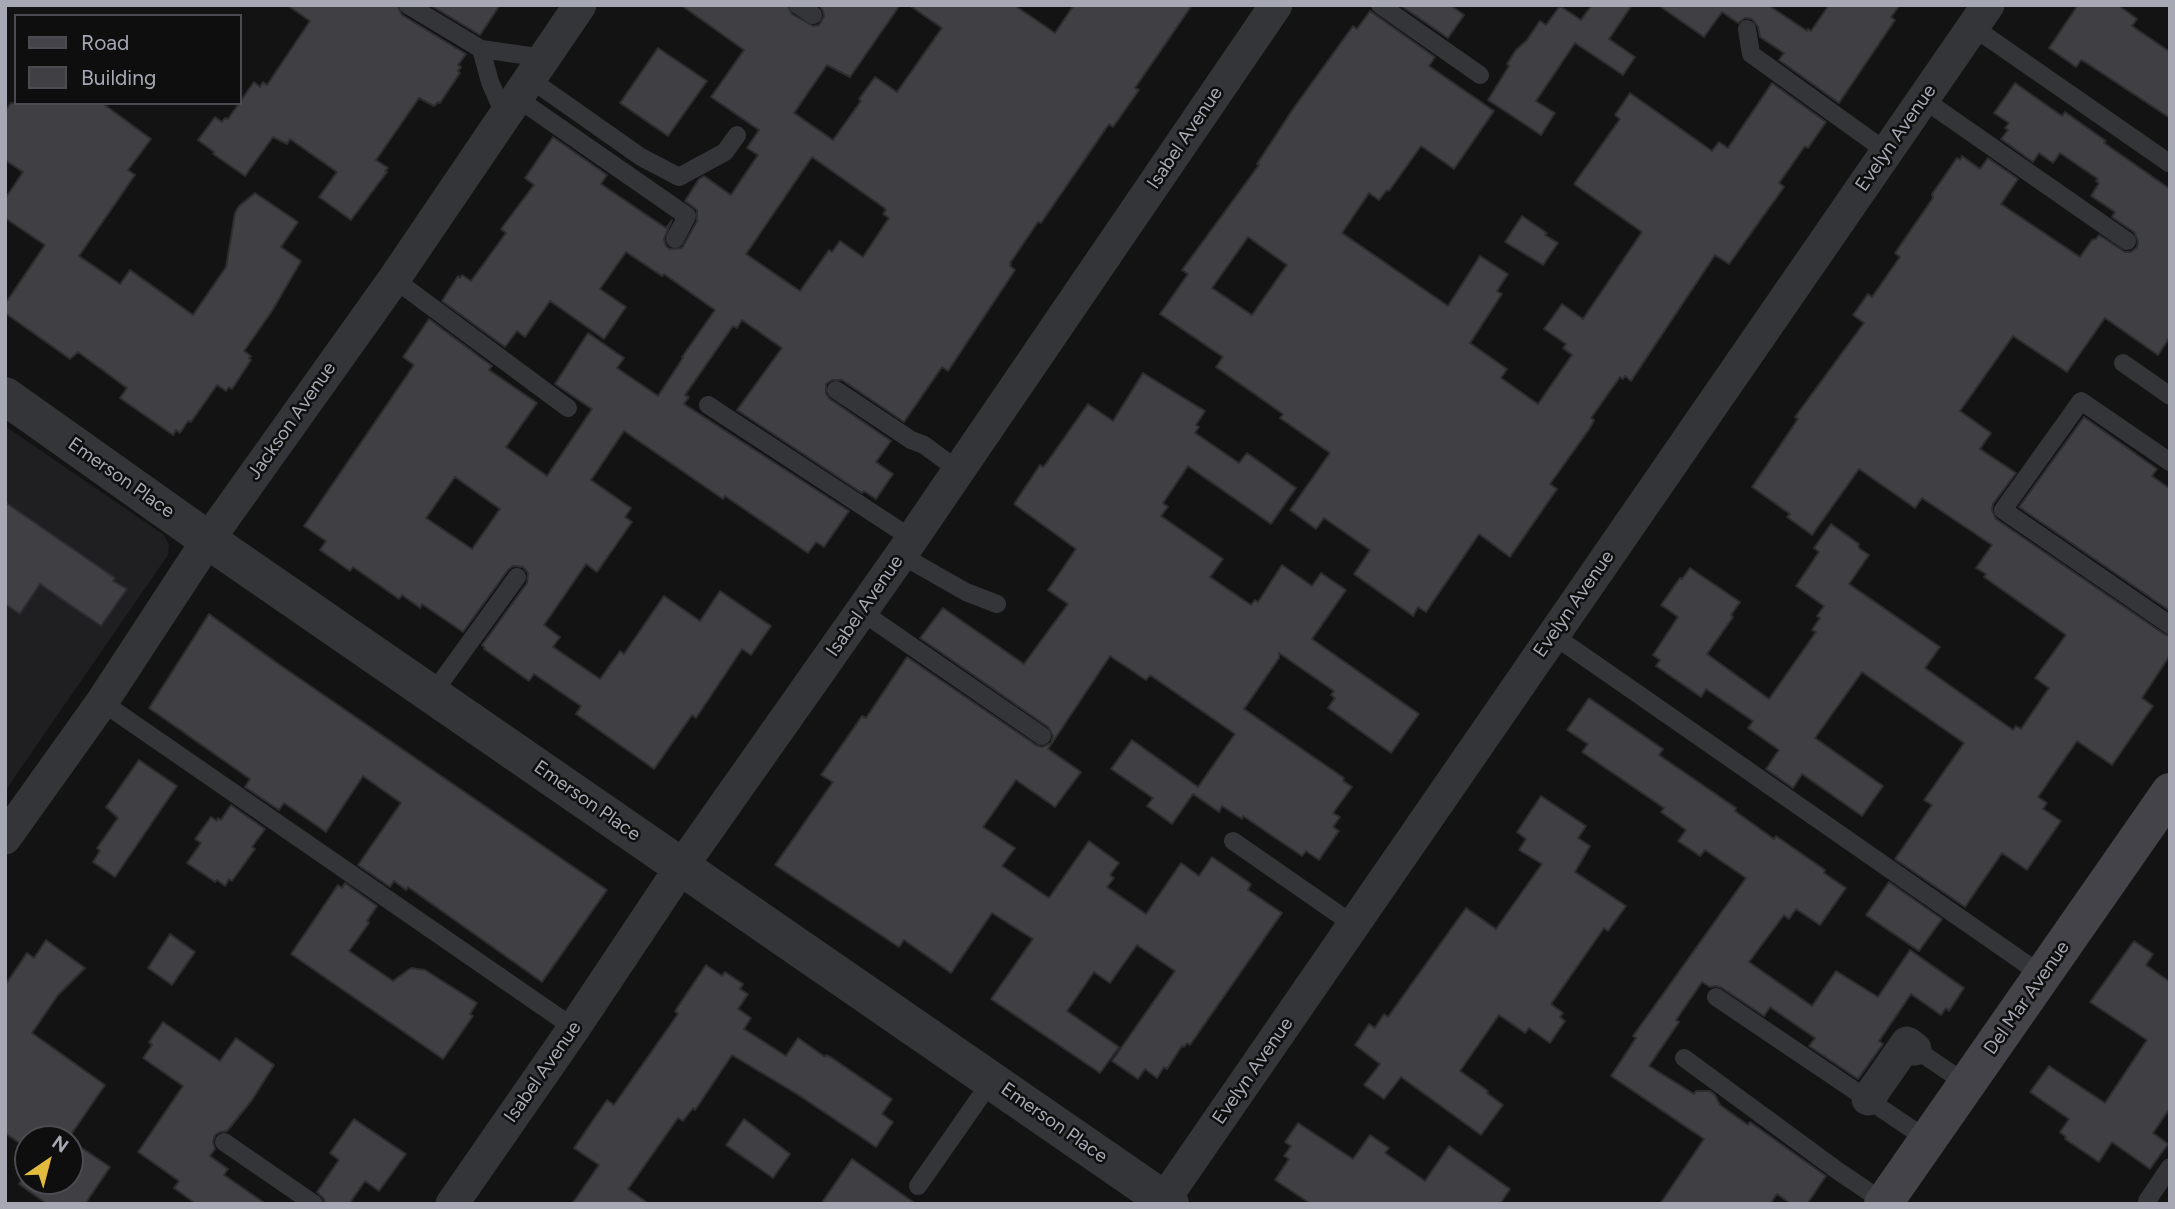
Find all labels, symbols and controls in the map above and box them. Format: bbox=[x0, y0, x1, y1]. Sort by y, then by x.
legend bbox=[14, 14, 242, 105]
text: Road bbox=[81, 30, 129, 55]
text: Building bbox=[81, 65, 156, 90]
street label: Evelyn Avenue bbox=[1851, 80, 1941, 196]
street label: Isabel Avenue bbox=[1142, 83, 1228, 193]
street label: Jackson Avenue bbox=[243, 358, 341, 484]
street label: Emerson Place bbox=[63, 433, 179, 523]
street label: Evelyn Avenue bbox=[1529, 546, 1619, 662]
street label: Isabel Avenue bbox=[822, 551, 908, 661]
street label: Emerson Place bbox=[529, 756, 645, 846]
street label: Del Mar Avenue bbox=[1979, 937, 2075, 1059]
street label: Evelyn Avenue bbox=[1208, 1013, 1298, 1129]
street label: Isabel Avenue bbox=[500, 1017, 586, 1127]
street label: Emerson Place bbox=[996, 1078, 1112, 1168]
north arrow bbox=[14, 1125, 84, 1195]
text: N bbox=[48, 1130, 73, 1158]

